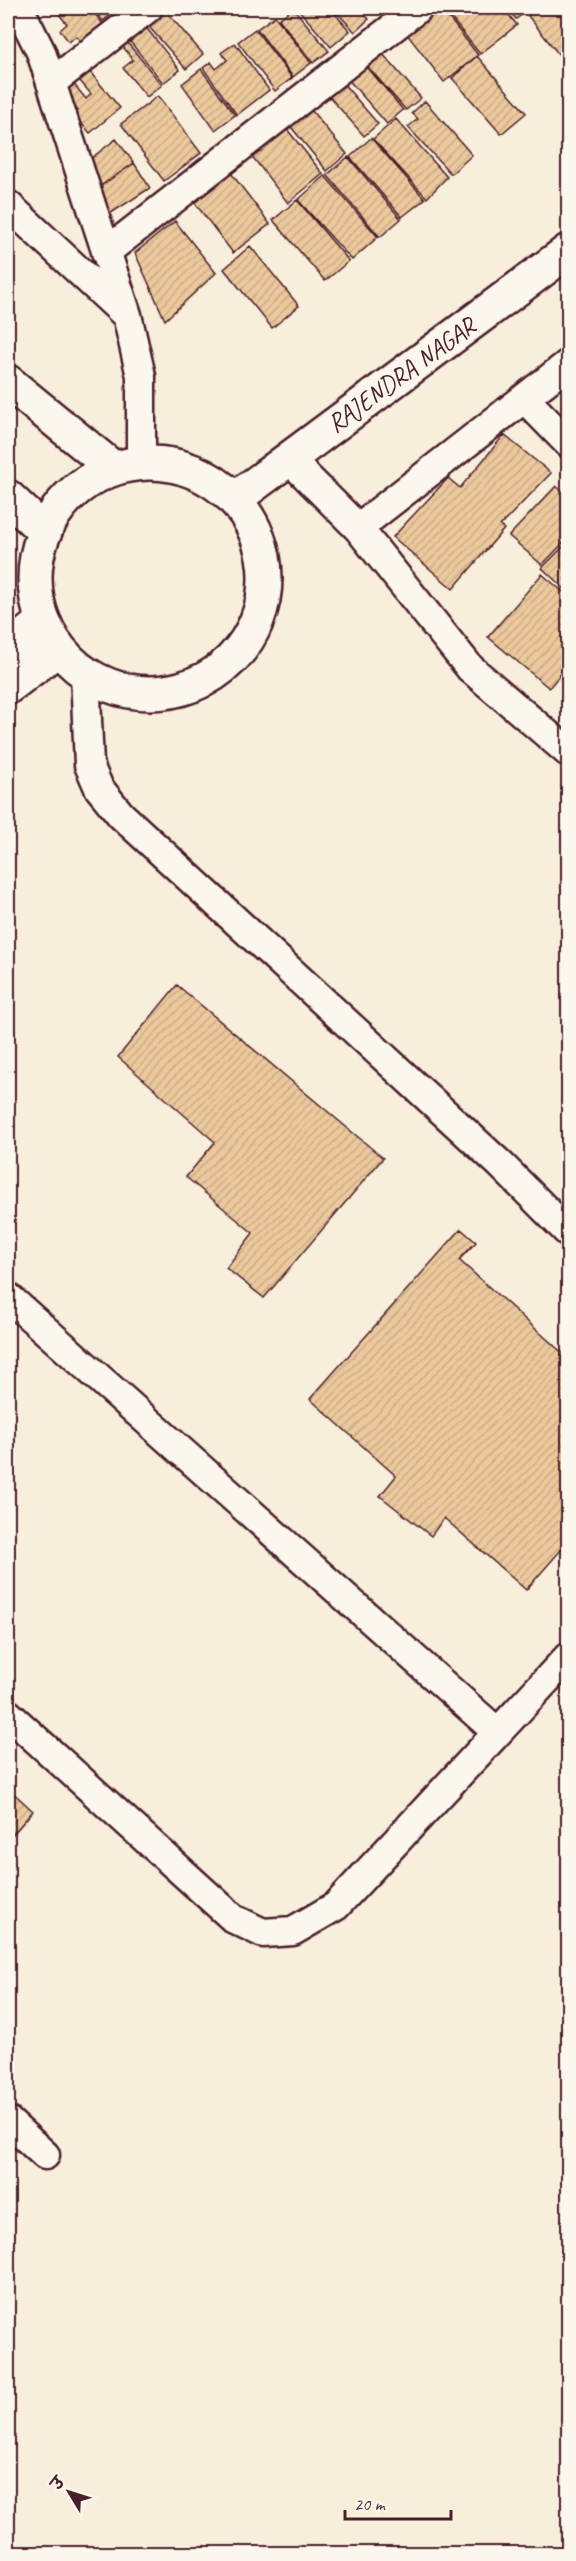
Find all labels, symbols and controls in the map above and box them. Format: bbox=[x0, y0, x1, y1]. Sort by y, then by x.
street label: RAJENDRA NAGAR bbox=[320, 308, 484, 440]
north arrow bbox=[39, 2462, 99, 2522]
text: उ bbox=[46, 2472, 70, 2495]
scale bar bbox=[345, 2483, 452, 2521]
text: 20 m bbox=[354, 2493, 387, 2515]

